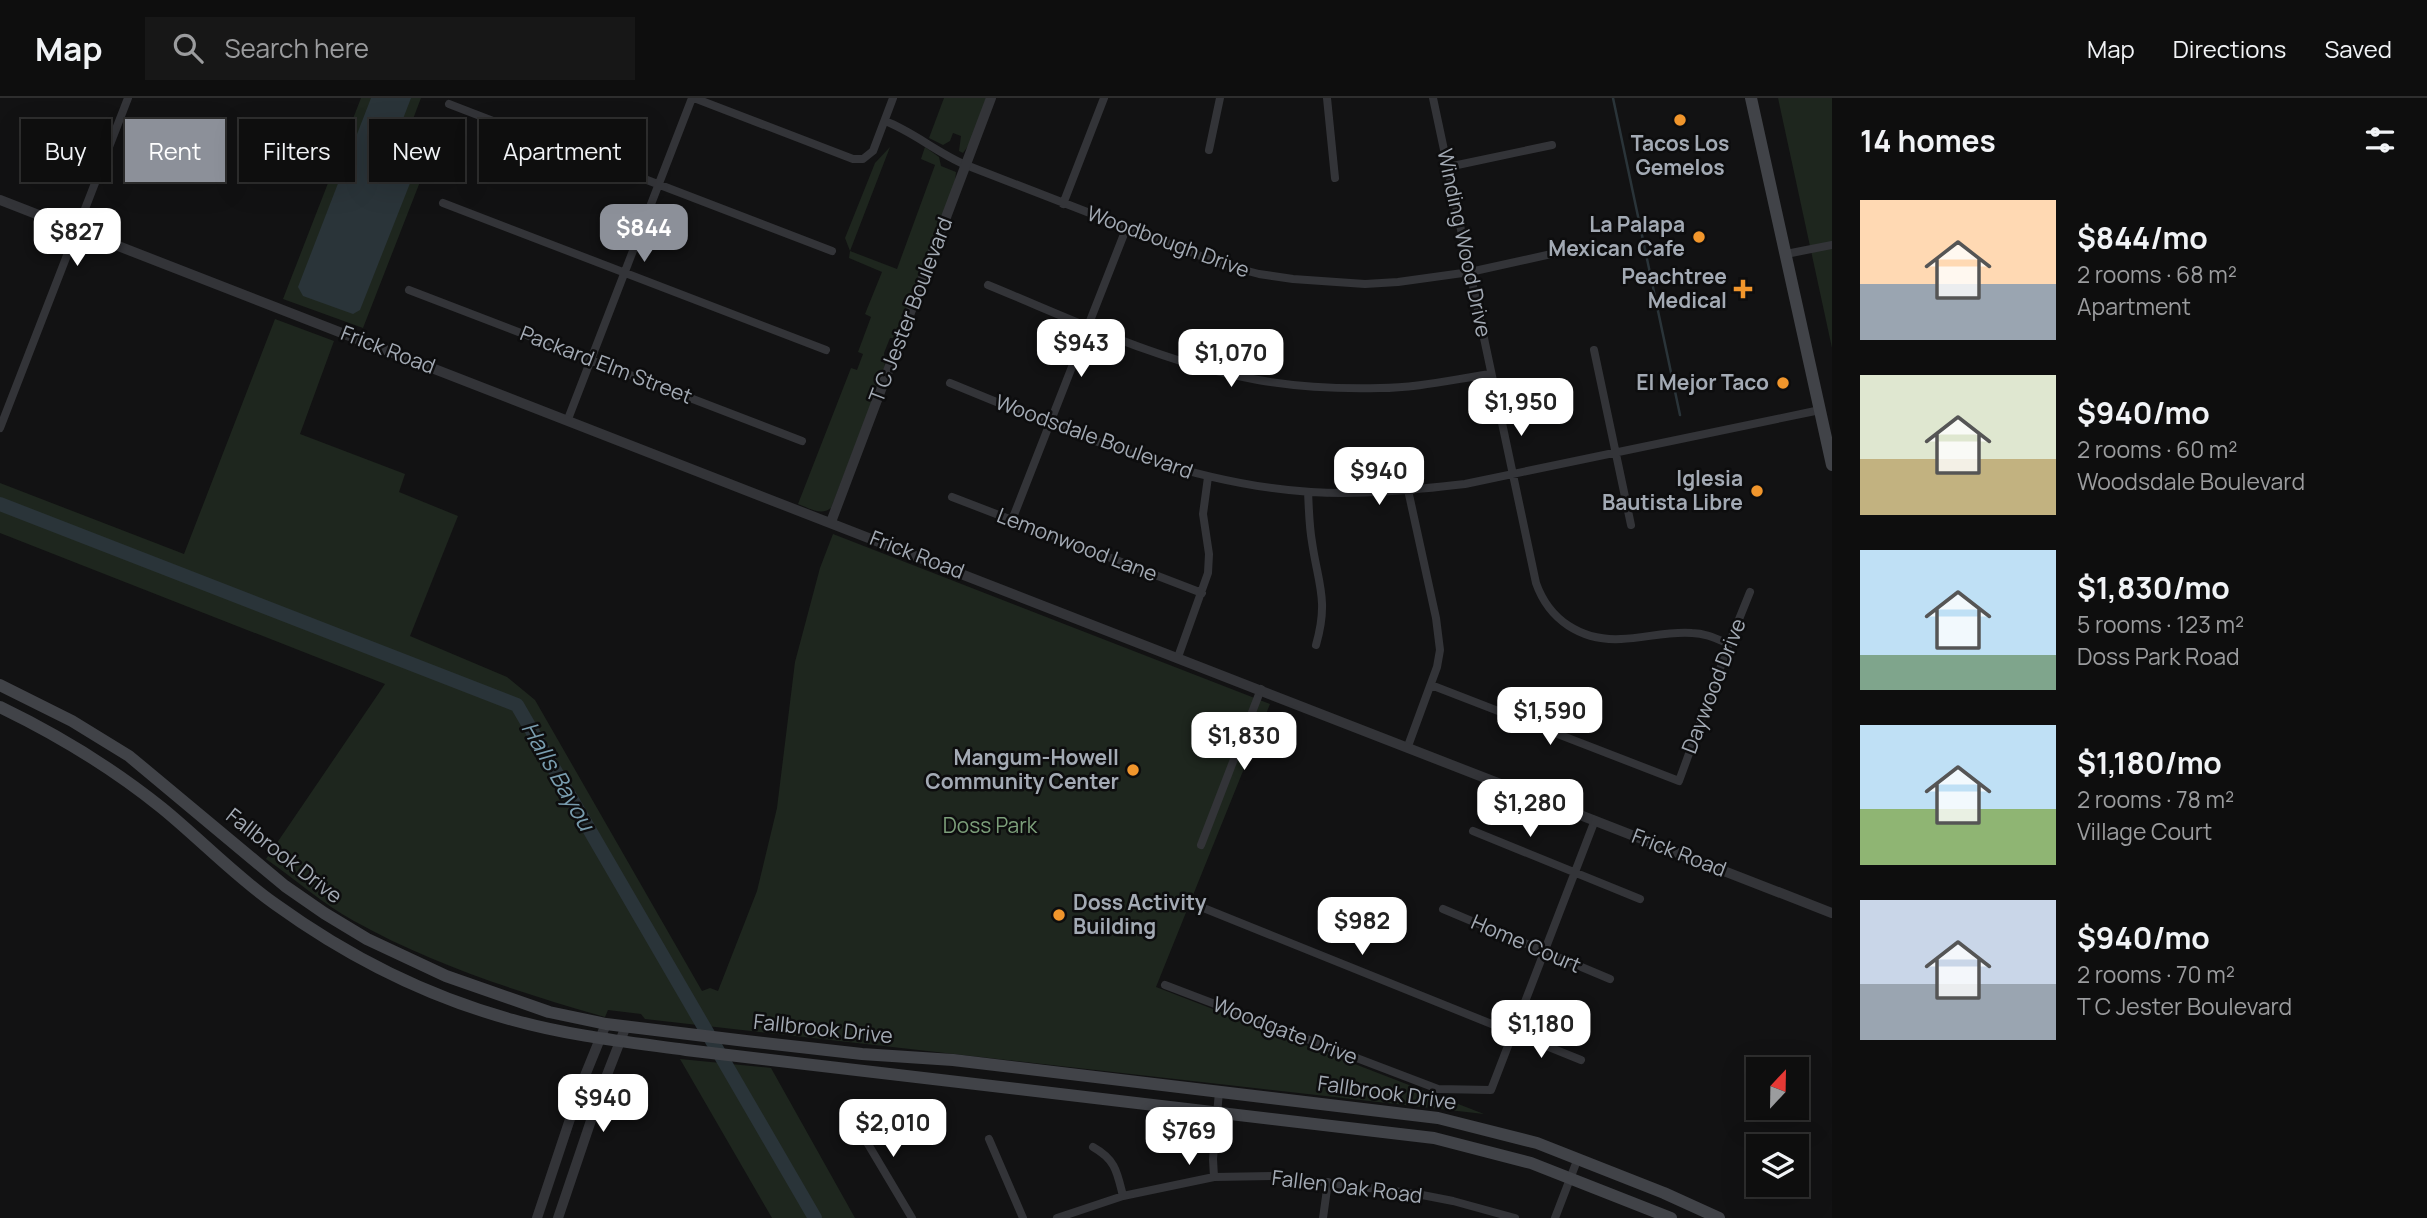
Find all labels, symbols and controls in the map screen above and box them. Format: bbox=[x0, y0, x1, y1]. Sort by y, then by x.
search box bbox=[145, 17, 635, 80]
text: Map bbox=[35, 26, 103, 71]
icon: search bbox=[169, 29, 207, 67]
text: Search here bbox=[225, 30, 369, 66]
text: Map bbox=[2087, 32, 2135, 65]
text: Directions bbox=[2173, 32, 2286, 65]
text: Saved bbox=[2324, 32, 2392, 65]
marker: Tacos Los Gemelos bbox=[1672, 112, 1688, 128]
chip: Buy bbox=[21, 119, 111, 182]
chip: Rent bbox=[125, 119, 225, 182]
chip: Filters bbox=[239, 119, 355, 182]
chip: New bbox=[369, 119, 465, 182]
chip: Apartment bbox=[479, 119, 646, 182]
text: 14 homes bbox=[1860, 120, 1996, 161]
icon: filters bbox=[2361, 121, 2399, 159]
place label: Tacos Los Gemelos bbox=[1631, 129, 1729, 181]
street label: Winding Wood Drive bbox=[1431, 146, 1499, 340]
street label: Woodbough Drive bbox=[1083, 199, 1254, 283]
pin: $844 bbox=[603, 204, 685, 264]
pin: $827 bbox=[36, 208, 118, 268]
place label: La Palapa Mexican Cafe bbox=[1548, 210, 1685, 262]
text: $844 bbox=[616, 211, 672, 243]
street label: T C Jester Boulevard bbox=[862, 213, 958, 406]
text: $827 bbox=[50, 215, 104, 247]
text: $844/mo bbox=[2077, 217, 2208, 258]
icon: home bbox=[1916, 228, 2000, 312]
marker: La Palapa Mexican Cafe bbox=[1691, 229, 1707, 245]
text: 2 rooms · 68 m² bbox=[2077, 258, 2237, 290]
place label: Peachtree Medical bbox=[1621, 262, 1727, 314]
marker: Peachtree Medical bbox=[1733, 279, 1753, 299]
text: Apartment bbox=[2077, 290, 2191, 322]
street label: Frick Road bbox=[337, 318, 440, 380]
street label: Packard Elm Street bbox=[516, 318, 696, 410]
pin: $943 bbox=[1040, 320, 1122, 379]
text: $943 bbox=[1053, 326, 1109, 358]
pin: $1,070 bbox=[1174, 330, 1288, 389]
text: $1,070 bbox=[1194, 336, 1268, 368]
place label: El Mejor Taco bbox=[1636, 368, 1769, 396]
marker: El Mejor Taco bbox=[1775, 375, 1791, 391]
pin: $1,950 bbox=[1464, 378, 1578, 438]
text: $1,950 bbox=[1484, 385, 1558, 417]
street label: Woodsdale Boulevard bbox=[992, 387, 1197, 485]
text: $940/mo bbox=[2077, 392, 2210, 433]
icon: home bbox=[1916, 403, 2000, 487]
text: 2 rooms · 60 m² bbox=[2077, 433, 2238, 465]
pin: $940 bbox=[1338, 448, 1420, 507]
text: $940 bbox=[1350, 454, 1408, 486]
place label: Iglesia Bautista Libre bbox=[1602, 464, 1743, 516]
text: Woodsdale Boulevard bbox=[2077, 465, 2305, 497]
marker: Iglesia Bautista Libre bbox=[1749, 483, 1765, 499]
street label: Lemonwood Lane bbox=[993, 501, 1162, 588]
street label: Frick Road bbox=[866, 523, 969, 585]
text: $1,830/mo bbox=[2077, 567, 2230, 608]
icon: home bbox=[1916, 578, 2000, 662]
text: 5 rooms · 123 m² bbox=[2077, 608, 2244, 640]
street label: Daywood Drive bbox=[1674, 614, 1752, 757]
text: Doss Park Road bbox=[2077, 640, 2240, 672]
pin: $1,590 bbox=[1493, 688, 1607, 747]
text: $1,590 bbox=[1513, 694, 1587, 726]
pin: $1,830 bbox=[1187, 712, 1301, 772]
water label: Halls Bayou bbox=[515, 715, 604, 838]
text: $1,830 bbox=[1207, 719, 1281, 751]
text: $1,180/mo bbox=[2077, 742, 2222, 783]
place label: Mangum-Howell Community Center bbox=[925, 743, 1119, 795]
icon: home bbox=[1916, 753, 2000, 837]
marker: Mangum-Howell Community Center bbox=[1125, 762, 1141, 778]
pin: $1,280 bbox=[1473, 780, 1587, 839]
text: 2 rooms · 78 m² bbox=[2077, 783, 2234, 815]
text: $1,280 bbox=[1493, 786, 1567, 818]
street label: Fallbrook Drive bbox=[221, 801, 348, 909]
park label: Doss Park bbox=[943, 811, 1038, 839]
text: Village Court bbox=[2077, 815, 2212, 847]
street label: Frick Road bbox=[1628, 821, 1731, 883]
place label: Doss Activity Building bbox=[1073, 888, 1207, 940]
pin: $982 bbox=[1321, 898, 1403, 957]
text: $982 bbox=[1334, 904, 1390, 936]
marker: Doss Activity Building bbox=[1051, 907, 1067, 923]
street label: Home Court bbox=[1467, 907, 1586, 979]
text: $940/mo bbox=[2077, 917, 2210, 958]
icon: home bbox=[1916, 928, 2000, 1012]
text: 2 rooms · 70 m² bbox=[2077, 958, 2235, 990]
street label: Woodgate Drive bbox=[1209, 990, 1362, 1071]
text: T C Jester Boulevard bbox=[2077, 990, 2292, 1022]
pin: $1,180 bbox=[1484, 1000, 1598, 1060]
street label: Fallbrook Drive bbox=[752, 1007, 894, 1049]
text: $1,180 bbox=[1507, 1007, 1575, 1039]
north arrow bbox=[1746, 1057, 1810, 1120]
map controls bbox=[1746, 1057, 1809, 1197]
street label: Fallbrook Drive bbox=[1316, 1068, 1458, 1116]
pin: $940 bbox=[562, 1074, 644, 1134]
text: $940 bbox=[574, 1081, 632, 1113]
pin: $2,010 bbox=[836, 1100, 950, 1159]
text: $2,010 bbox=[855, 1106, 931, 1138]
pin: $769 bbox=[1148, 1108, 1230, 1167]
text: $769 bbox=[1162, 1114, 1216, 1146]
button: layers bbox=[1746, 1134, 1809, 1197]
street label: Fallen Oak Road bbox=[1270, 1163, 1424, 1209]

